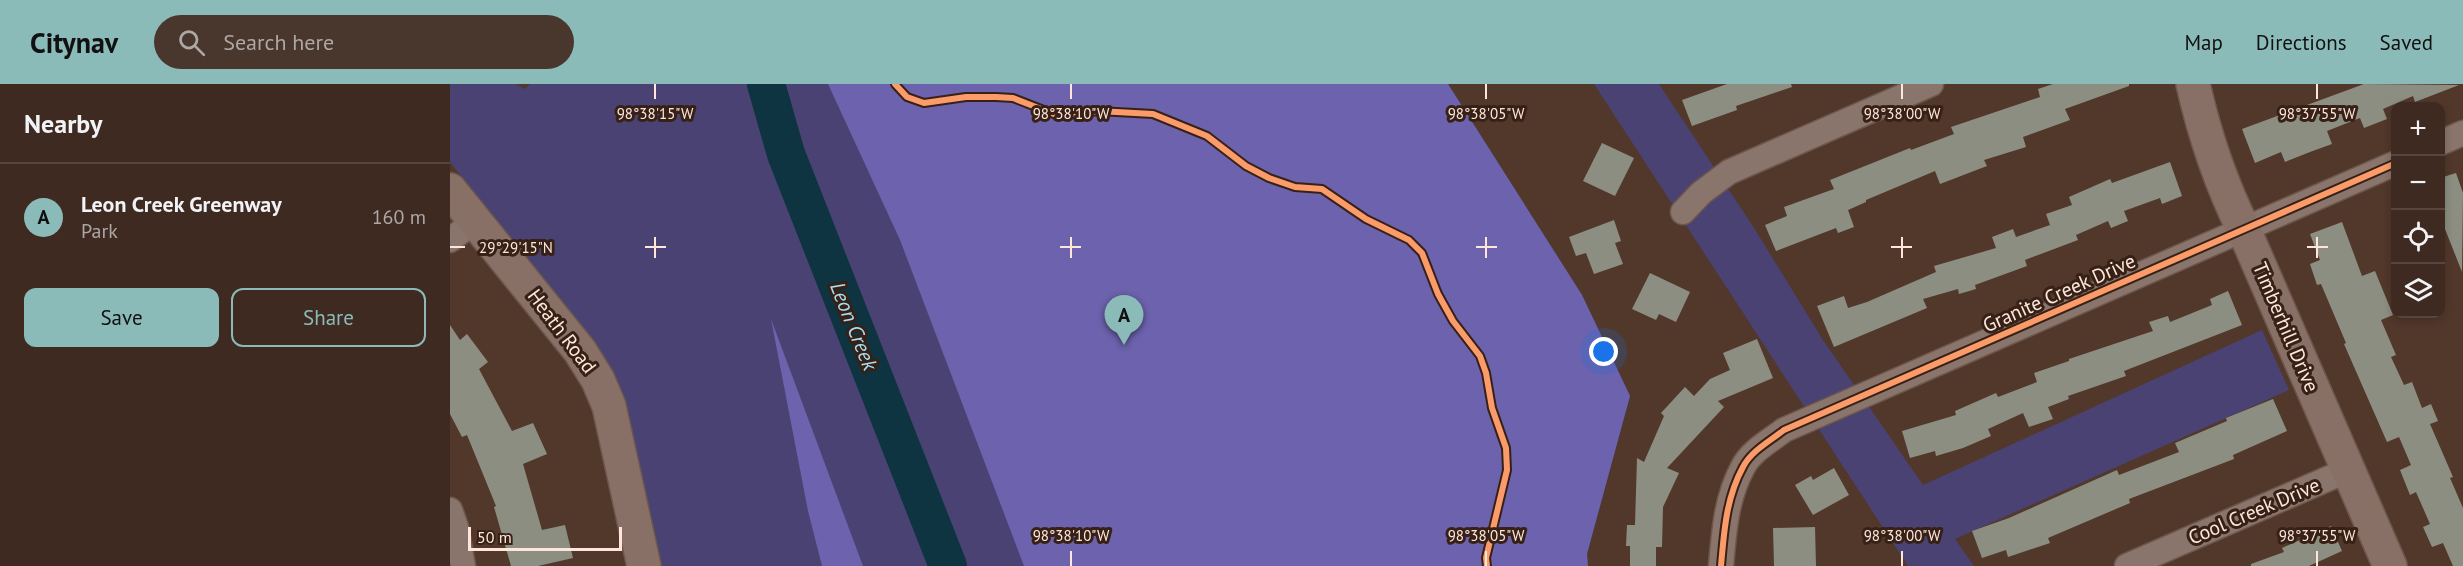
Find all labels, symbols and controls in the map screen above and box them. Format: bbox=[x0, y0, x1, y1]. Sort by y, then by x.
search box bbox=[154, 15, 574, 69]
text: Citynav bbox=[30, 24, 118, 61]
icon: search bbox=[175, 26, 208, 59]
text: Search here bbox=[223, 28, 334, 56]
text: Map bbox=[2184, 29, 2223, 56]
text: Directions bbox=[2256, 29, 2347, 56]
text: Saved bbox=[2380, 29, 2433, 56]
map controls bbox=[2391, 102, 2445, 318]
button: + bbox=[2391, 102, 2445, 156]
text: 98°38'15"W bbox=[617, 104, 694, 123]
text: 98°38'10"W bbox=[1033, 104, 1110, 123]
text: 98°38'05"W bbox=[1448, 104, 1525, 123]
text: 98°38'00"W bbox=[1864, 104, 1941, 123]
text: 98°37'55"W bbox=[2279, 104, 2356, 123]
text: Nearby bbox=[24, 107, 102, 140]
button: − bbox=[2391, 156, 2445, 210]
text: Leon Creek Greenway bbox=[81, 190, 282, 218]
text: A bbox=[37, 204, 50, 230]
text: 160 m bbox=[372, 204, 426, 230]
button: locate bbox=[2391, 210, 2445, 264]
text: Park bbox=[81, 218, 118, 244]
text: 29°29'15"N bbox=[479, 238, 553, 257]
street label: Granite Creek Drive bbox=[1979, 248, 2139, 338]
street label: Timberhill Drive bbox=[2247, 258, 2325, 396]
button: layers bbox=[2391, 264, 2445, 318]
water label: Leon Creek bbox=[824, 278, 885, 376]
street label: Heath Road bbox=[522, 284, 602, 378]
button: Save bbox=[24, 288, 219, 347]
button: Share bbox=[231, 288, 426, 347]
pin: A bbox=[1104, 296, 1144, 345]
your location bbox=[1589, 337, 1618, 366]
street label: Cool Creek Drive bbox=[2184, 472, 2324, 550]
scale bar bbox=[468, 524, 622, 552]
text: 98°38'10"W bbox=[1033, 526, 1110, 545]
text: 98°38'05"W bbox=[1448, 526, 1525, 545]
text: 98°38'00"W bbox=[1864, 526, 1941, 545]
text: 98°37'55"W bbox=[2279, 526, 2356, 545]
text: 50 m bbox=[477, 527, 512, 547]

